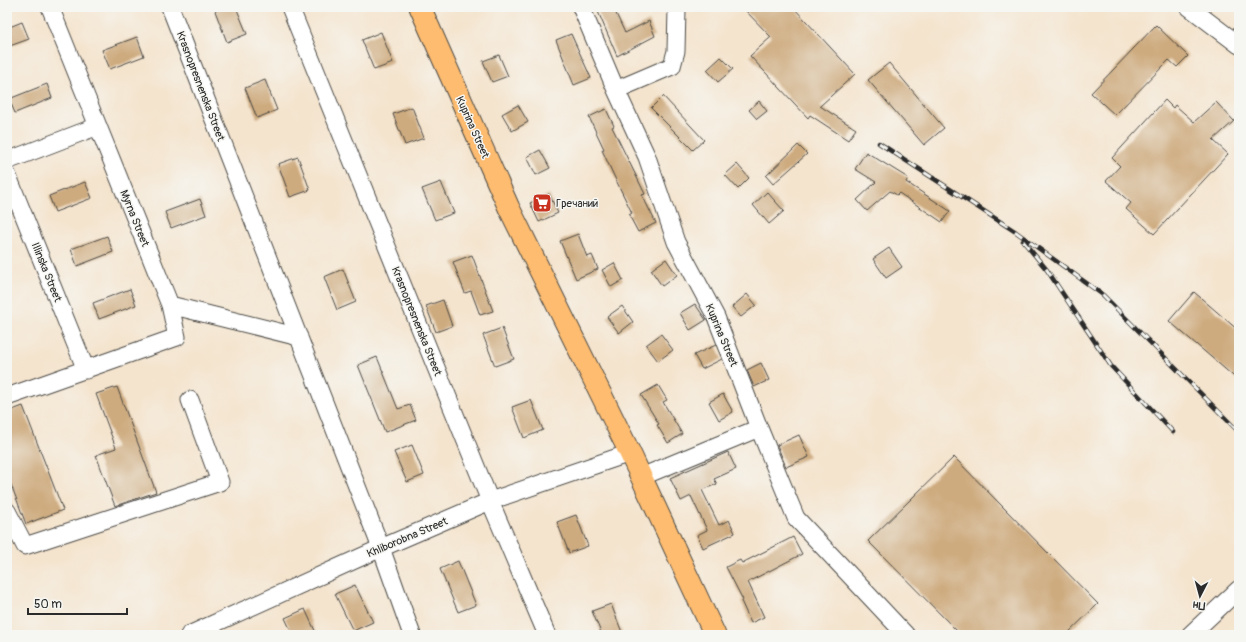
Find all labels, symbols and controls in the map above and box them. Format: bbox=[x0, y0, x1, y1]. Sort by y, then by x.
street label: Krasnopresnenska Street bbox=[174, 29, 228, 143]
street label: Kuprina Street bbox=[453, 94, 492, 161]
street label: Myrna Street bbox=[117, 188, 152, 249]
supermarket icon: Гречаний bbox=[531, 192, 553, 214]
place label: Гречаний bbox=[556, 197, 598, 210]
street label: Illinska Street bbox=[29, 241, 65, 304]
street label: Krasnopresnenska Street bbox=[389, 265, 445, 378]
street label: Kuprina Street bbox=[703, 302, 741, 369]
street label: Khliborobna Street bbox=[365, 514, 450, 560]
north arrow bbox=[1180, 576, 1220, 616]
scale bar bbox=[28, 590, 127, 616]
text: 50 m bbox=[34, 597, 62, 612]
text: Пн bbox=[1192, 598, 1206, 613]

